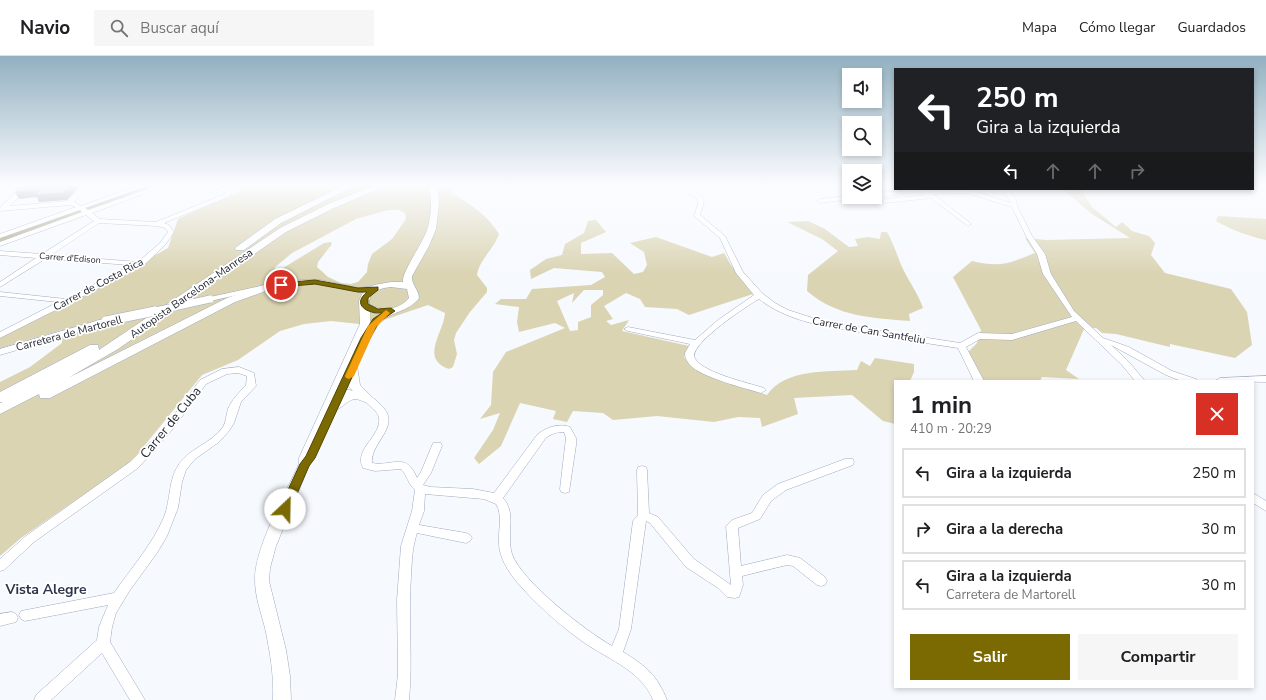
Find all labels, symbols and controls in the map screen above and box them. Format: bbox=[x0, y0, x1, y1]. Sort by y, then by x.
search box bbox=[94, 10, 374, 46]
text: Navio bbox=[20, 15, 70, 41]
icon: search bbox=[108, 17, 130, 39]
text: Buscar aquí bbox=[140, 18, 219, 38]
text: Mapa bbox=[1022, 18, 1057, 37]
text: Cómo llegar bbox=[1079, 18, 1155, 37]
text: Guardados bbox=[1177, 18, 1246, 37]
map controls bbox=[842, 68, 882, 204]
button: sound bbox=[842, 68, 882, 108]
text: 250 m bbox=[976, 79, 1059, 117]
icon: left bbox=[910, 84, 962, 136]
text: Gira a la izquierda bbox=[976, 115, 1120, 139]
button: search bbox=[842, 116, 882, 156]
icon: left bbox=[1000, 160, 1022, 182]
icon: ahead bbox=[1042, 160, 1064, 182]
icon: ahead bbox=[1084, 160, 1106, 182]
icon: right bbox=[1126, 160, 1148, 182]
button: layers bbox=[842, 164, 882, 204]
street label: Autopista Barcelona-Manresa bbox=[127, 245, 256, 342]
street label: Carrer d'Edison bbox=[39, 250, 101, 266]
street label: Carrer de Costa Rica bbox=[50, 254, 146, 315]
pin bbox=[264, 268, 298, 302]
icon: arrive bbox=[270, 274, 292, 296]
street label: Carretera de Martorell bbox=[14, 312, 125, 355]
street label: Carrer de Can Santfeliu bbox=[811, 313, 927, 348]
street label: Carrer de Cuba bbox=[136, 383, 205, 462]
text: 1 min bbox=[910, 389, 972, 421]
button: close bbox=[1196, 393, 1238, 435]
text: 410 m · 20:29 bbox=[910, 420, 992, 438]
icon: left bbox=[912, 462, 934, 484]
text: Gira a la izquierda bbox=[946, 463, 1072, 483]
text: 250 m bbox=[1192, 463, 1236, 483]
position arrow bbox=[264, 488, 306, 530]
icon: right bbox=[912, 518, 934, 540]
text: Gira a la derecha bbox=[946, 519, 1063, 539]
text: 30 m bbox=[1201, 519, 1236, 539]
text: Gira a la izquierda bbox=[946, 566, 1072, 586]
icon: left bbox=[912, 574, 934, 596]
text: 30 m bbox=[1201, 575, 1236, 595]
district label: Vista Alegre bbox=[5, 580, 87, 599]
text: Carretera de Martorell bbox=[946, 586, 1076, 604]
button: Salir bbox=[910, 634, 1070, 680]
button: Compartir bbox=[1078, 634, 1238, 680]

